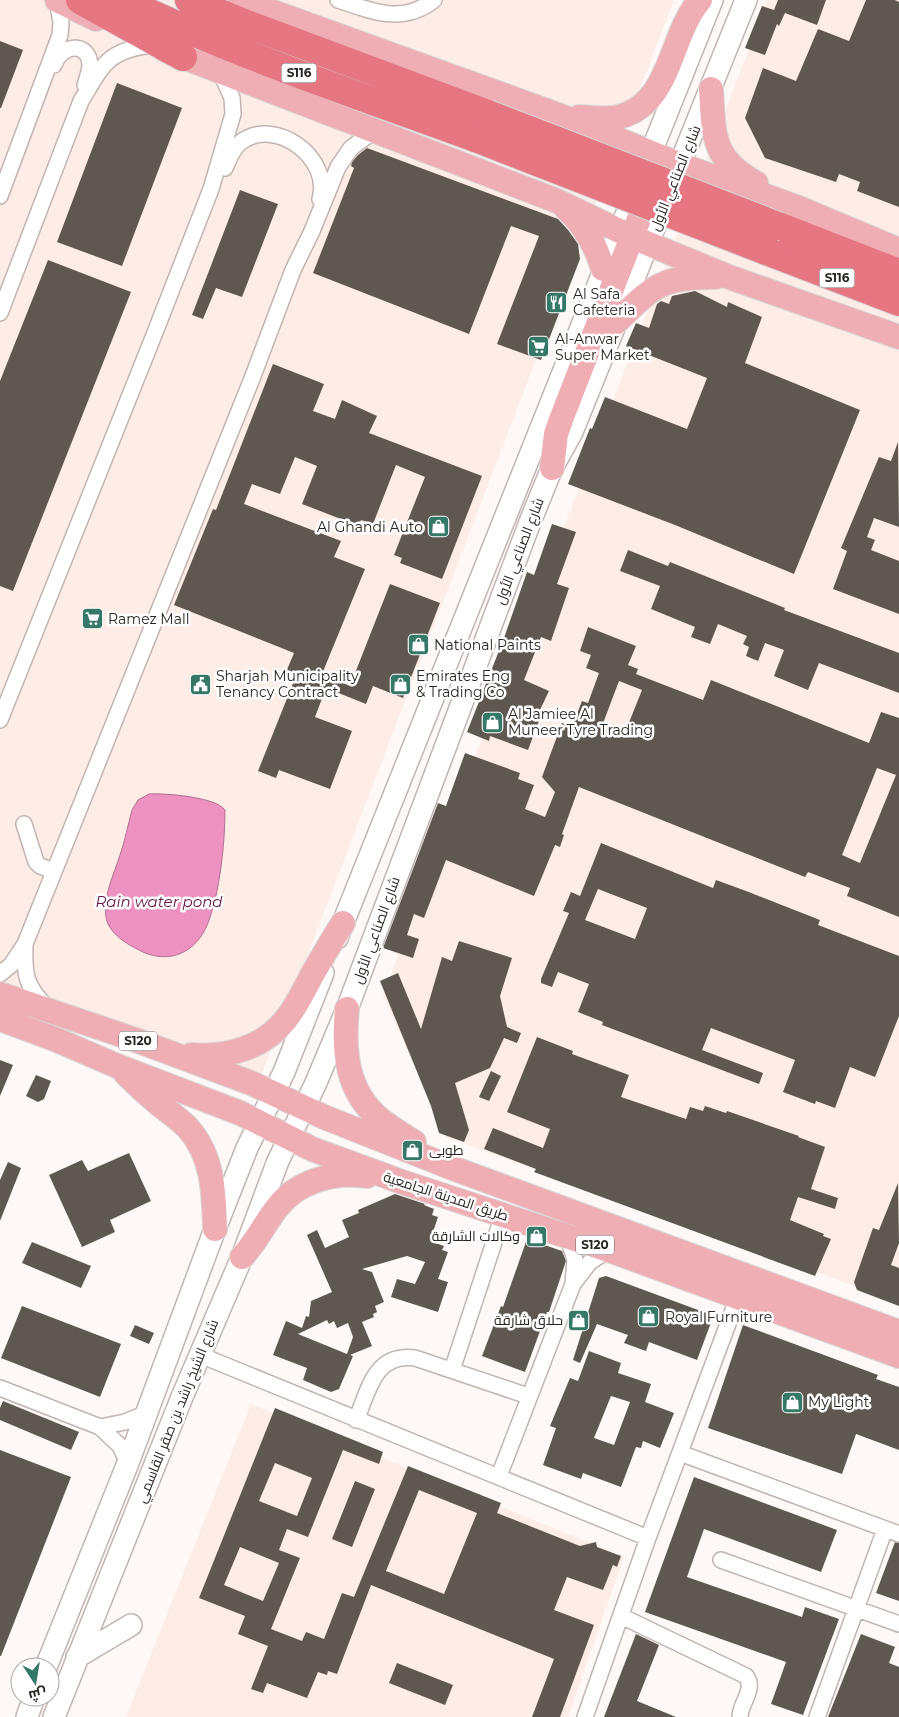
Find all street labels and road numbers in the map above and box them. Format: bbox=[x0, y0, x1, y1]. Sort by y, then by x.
road number: S116 bbox=[282, 64, 316, 82]
street label: شارع الصناعي الأول bbox=[646, 122, 707, 235]
road number: S116 bbox=[820, 268, 854, 288]
street label: شارع الصناعي الأول bbox=[490, 495, 550, 608]
street label: شارع الصناعي الأول bbox=[348, 874, 407, 987]
road number: S120 bbox=[119, 1032, 157, 1050]
street label: طريق المدينة الجامعية bbox=[381, 1167, 511, 1225]
road number: S120 bbox=[576, 1236, 614, 1254]
street label: شارع الشيخ راشد بن صقر القاسمي bbox=[132, 1316, 225, 1507]

